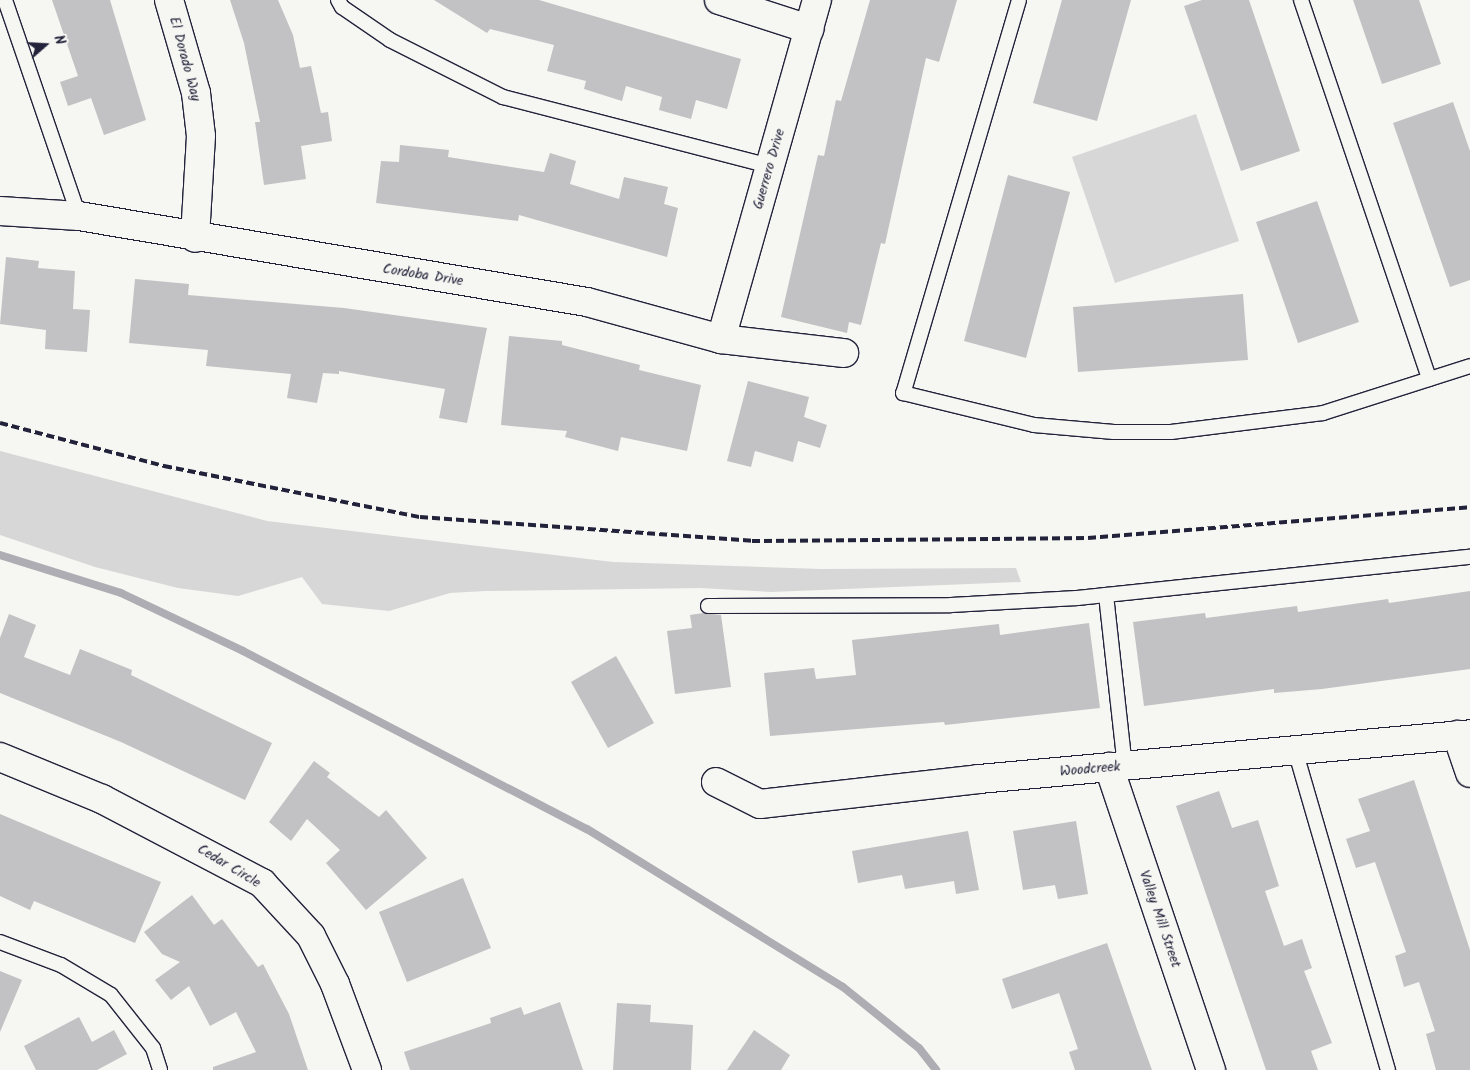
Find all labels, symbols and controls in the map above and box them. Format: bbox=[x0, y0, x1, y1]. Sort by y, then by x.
street label: El Dorado Way bbox=[166, 15, 204, 103]
north arrow bbox=[20, 20, 70, 70]
text: N bbox=[47, 32, 71, 48]
street label: Guerrero Drive bbox=[749, 127, 789, 211]
street label: Cordoba Drive bbox=[381, 260, 465, 290]
street label: Woodcreek bbox=[1059, 758, 1121, 780]
street label: Cedar Circle bbox=[194, 841, 264, 891]
street label: Valley Mill Street bbox=[1136, 868, 1184, 970]

